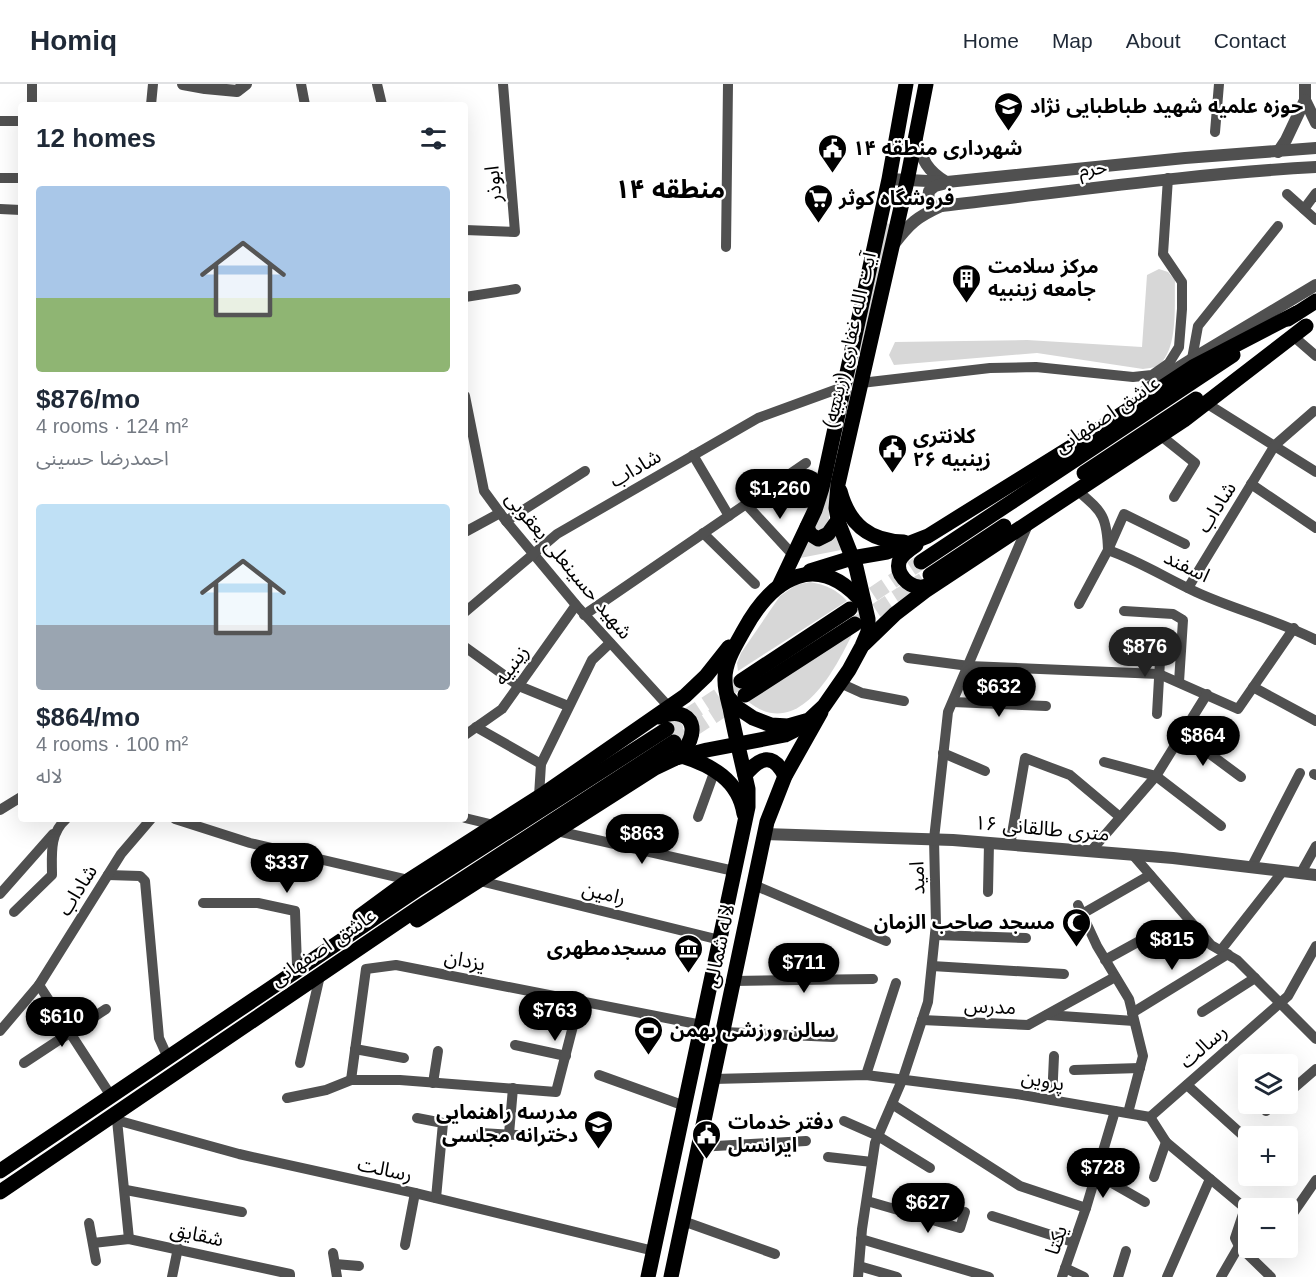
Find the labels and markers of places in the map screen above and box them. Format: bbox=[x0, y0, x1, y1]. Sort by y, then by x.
school or university icon: حوزه علمیه شهید طباطبایی نژاد bbox=[993, 90, 1025, 132]
place label: حوزه علمیه شهید طباطبایی نژاد bbox=[1030, 95, 1304, 118]
public building icon: شهرداری منطقه ۱۴ bbox=[816, 132, 848, 174]
place label: شهرداری منطقه ۱۴ bbox=[853, 137, 1022, 160]
supermarket icon: فروشگاه کوثر bbox=[802, 182, 834, 224]
place label: فروشگاه کوثر bbox=[838, 187, 954, 210]
place label: مرکز سلامت جامعه زینبیه bbox=[988, 255, 1099, 301]
building icon: مرکز سلامت جامعه زینبیه bbox=[951, 262, 983, 304]
place label: کلانتری ۲۶ زینبیه bbox=[913, 425, 991, 471]
public building icon: کلانتری ۲۶ زینبیه bbox=[876, 432, 908, 474]
pin: $1,260 bbox=[731, 469, 829, 520]
pin: $876 bbox=[1109, 627, 1181, 678]
pin: $632 bbox=[963, 667, 1035, 718]
pin: $864 bbox=[1167, 716, 1239, 767]
pin: $863 bbox=[606, 814, 678, 865]
pin: $337 bbox=[251, 843, 323, 894]
mosque icon: مسجد صاحب الزمان bbox=[1060, 906, 1092, 948]
place label: مسجد صاحب الزمان bbox=[874, 911, 1055, 934]
pin: $815 bbox=[1136, 920, 1208, 971]
museum icon: مسجدمطهری bbox=[672, 932, 704, 974]
place label: مسجدمطهری bbox=[547, 937, 667, 960]
pin: $711 bbox=[768, 943, 840, 994]
pin: $763 bbox=[519, 991, 591, 1042]
pin: $610 bbox=[26, 997, 98, 1048]
sports icon: سالن ورزشی بهمن bbox=[633, 1014, 665, 1056]
place label: سالن ورزشی بهمن bbox=[670, 1019, 836, 1042]
place label: مدرسه راهنمایی دخترانه مجلسی bbox=[436, 1101, 578, 1147]
school or university icon: مدرسه راهنمایی دخترانه مجلسی bbox=[583, 1108, 615, 1150]
place label: دفتر خدمات ایرانسل bbox=[728, 1111, 834, 1157]
public building icon: دفتر خدمات ایرانسل bbox=[691, 1118, 723, 1160]
pin: $728 bbox=[1067, 1148, 1139, 1199]
pin: $627 bbox=[892, 1183, 964, 1234]

